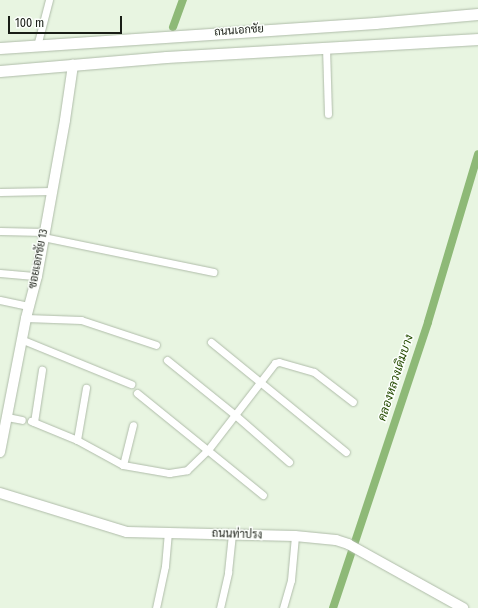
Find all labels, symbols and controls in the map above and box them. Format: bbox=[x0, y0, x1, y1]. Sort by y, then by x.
scale bar bbox=[10, 8, 124, 34]
text: 100 m bbox=[15, 16, 44, 30]
street label: ถนนเอกชัย bbox=[214, 23, 264, 39]
street label: ซอยเอกชัย 13 bbox=[27, 228, 51, 290]
water label: คลองหลวงเดิมบาง bbox=[375, 333, 417, 423]
street label: ถนนท่าปรง bbox=[212, 528, 262, 542]

